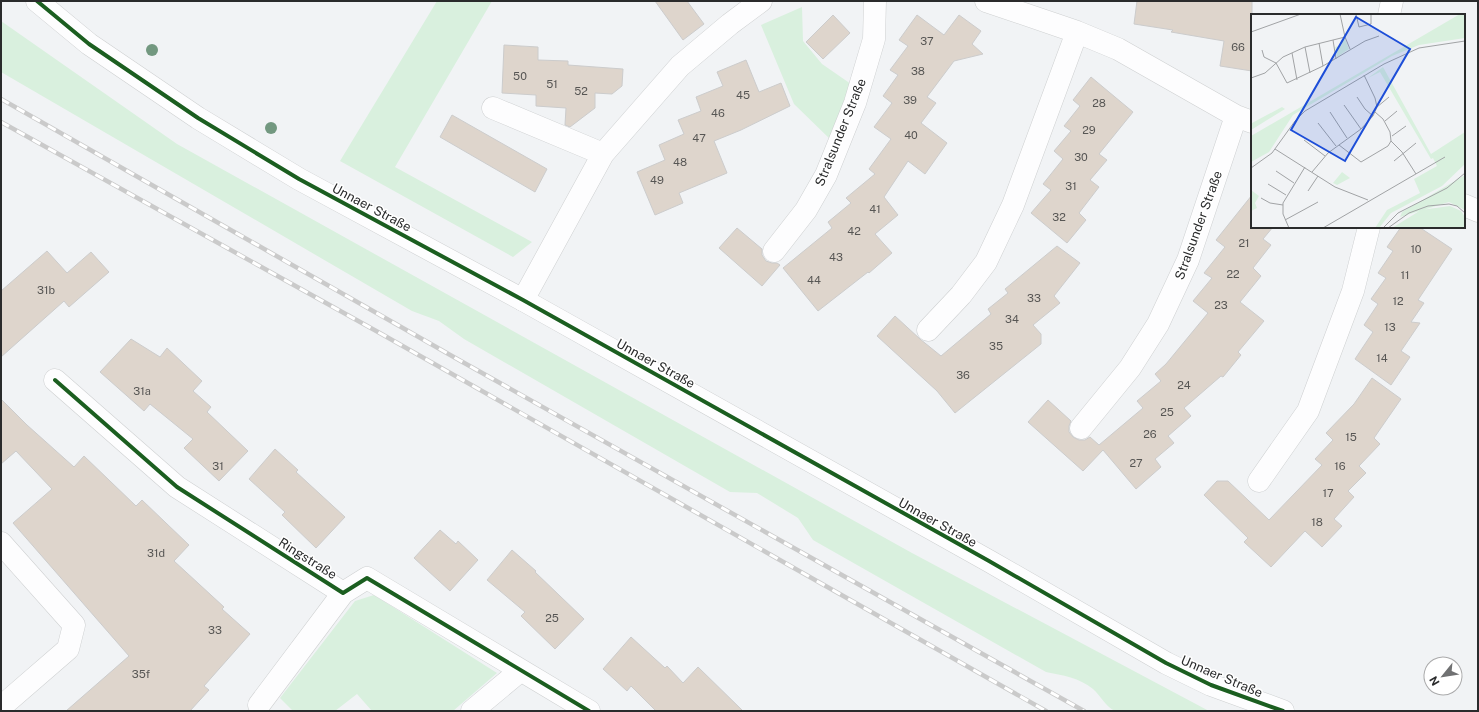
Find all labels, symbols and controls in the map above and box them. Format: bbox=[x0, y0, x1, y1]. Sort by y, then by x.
inset map bbox=[1251, 14, 1465, 228]
house number: 37 bbox=[920, 35, 934, 47]
house number: 66 bbox=[1231, 41, 1245, 53]
house number: 38 bbox=[911, 65, 925, 77]
house number: 50 bbox=[513, 70, 527, 82]
street label: Stralsunder Straße bbox=[812, 76, 869, 188]
house number: 51 bbox=[546, 78, 558, 90]
house number: 52 bbox=[574, 85, 588, 97]
house number: 45 bbox=[736, 89, 750, 101]
house number: 39 bbox=[903, 94, 917, 106]
house number: 28 bbox=[1092, 97, 1106, 109]
house number: 46 bbox=[711, 107, 725, 119]
house number: 29 bbox=[1082, 124, 1096, 136]
house number: 40 bbox=[904, 129, 918, 141]
house number: 47 bbox=[692, 132, 706, 144]
house number: 30 bbox=[1074, 151, 1088, 163]
house number: 48 bbox=[673, 156, 687, 168]
street label: Stralsunder Straße bbox=[1172, 169, 1225, 282]
house number: 49 bbox=[650, 174, 664, 186]
street label: Unnaer Straße bbox=[330, 180, 414, 235]
house number: 31 bbox=[1065, 180, 1077, 192]
house number: 41 bbox=[869, 203, 881, 215]
house number: 32 bbox=[1052, 211, 1066, 223]
house number: 42 bbox=[847, 225, 861, 237]
house number: 21 bbox=[1238, 237, 1250, 249]
house number: 10 bbox=[1410, 243, 1422, 255]
house number: 43 bbox=[829, 251, 843, 263]
house number: 22 bbox=[1226, 268, 1240, 280]
house number: 11 bbox=[1401, 269, 1409, 281]
house number: 44 bbox=[807, 274, 821, 286]
house number: 31b bbox=[37, 284, 55, 296]
house number: 33 bbox=[1027, 292, 1041, 304]
house number: 12 bbox=[1392, 295, 1404, 307]
house number: 23 bbox=[1214, 299, 1228, 311]
house number: 34 bbox=[1005, 313, 1019, 325]
house number: 13 bbox=[1384, 321, 1396, 333]
street label: Unnaer Straße bbox=[614, 336, 698, 391]
house number: 35 bbox=[989, 340, 1003, 352]
house number: 14 bbox=[1376, 352, 1388, 364]
house number: 36 bbox=[956, 369, 970, 381]
house number: 24 bbox=[1177, 379, 1191, 391]
house number: 31a bbox=[133, 385, 151, 397]
house number: 25 bbox=[1160, 406, 1174, 418]
house number: 26 bbox=[1143, 428, 1157, 440]
house number: 15 bbox=[1345, 431, 1357, 443]
house number: 27 bbox=[1129, 457, 1143, 469]
house number: 31 bbox=[212, 460, 224, 472]
house number: 16 bbox=[1334, 460, 1346, 472]
house number: 17 bbox=[1322, 487, 1334, 499]
street label: Unnaer Straße bbox=[896, 495, 980, 550]
house number: 18 bbox=[1311, 516, 1323, 528]
street label: Ringstraße bbox=[276, 535, 340, 582]
house number: 31d bbox=[147, 547, 165, 559]
house number: 25 bbox=[545, 612, 559, 624]
house number: 33 bbox=[208, 624, 222, 636]
street label: Unnaer Straße bbox=[1179, 652, 1265, 700]
north arrow bbox=[1423, 656, 1463, 696]
house number: 35f bbox=[132, 668, 151, 680]
text: N bbox=[1427, 674, 1442, 688]

